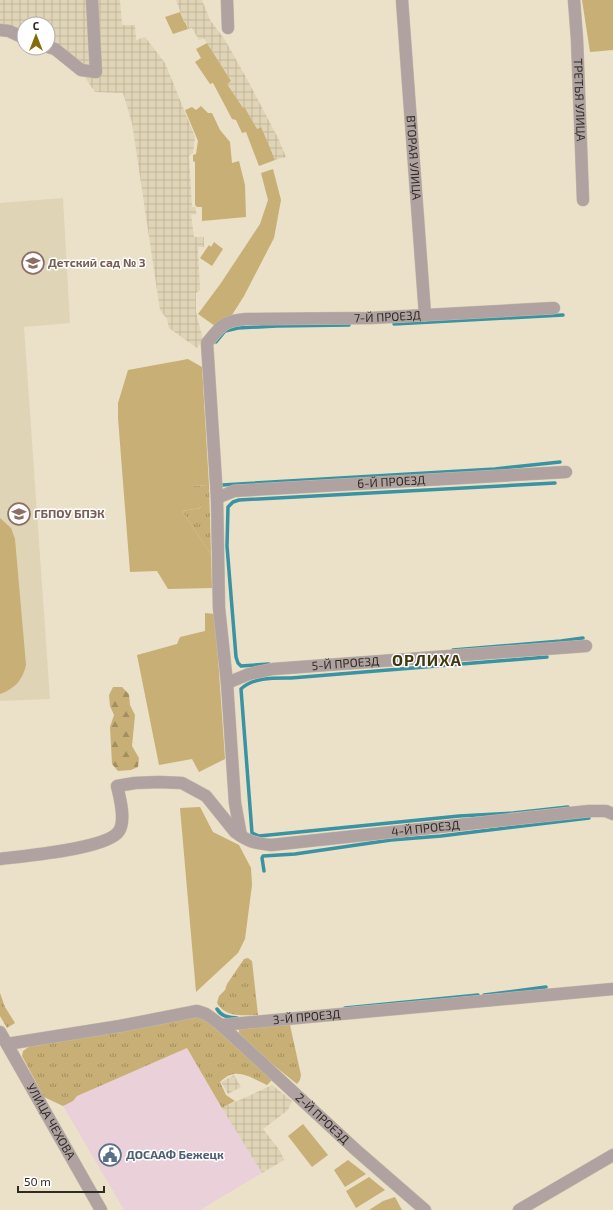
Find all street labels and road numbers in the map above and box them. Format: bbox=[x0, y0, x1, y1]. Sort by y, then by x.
street label: ТРЕТЬЯ УЛИЦА bbox=[572, 58, 589, 142]
street label: ВТОРАЯ УЛИЦА bbox=[404, 115, 425, 201]
street label: 7-Й ПРОЕЗД bbox=[354, 307, 421, 324]
street label: 6-Й ПРОЕЗД bbox=[357, 472, 426, 490]
street label: 5-Й ПРОЕЗД bbox=[311, 653, 380, 672]
street label: 4-Й ПРОЕЗД bbox=[390, 817, 460, 838]
street label: 3-Й ПРОЕЗД bbox=[272, 1006, 341, 1026]
street label: УЛИЦА ЧЕХОВА bbox=[25, 1081, 79, 1162]
street label: 2-Й ПРОЕЗД bbox=[293, 1090, 353, 1146]

